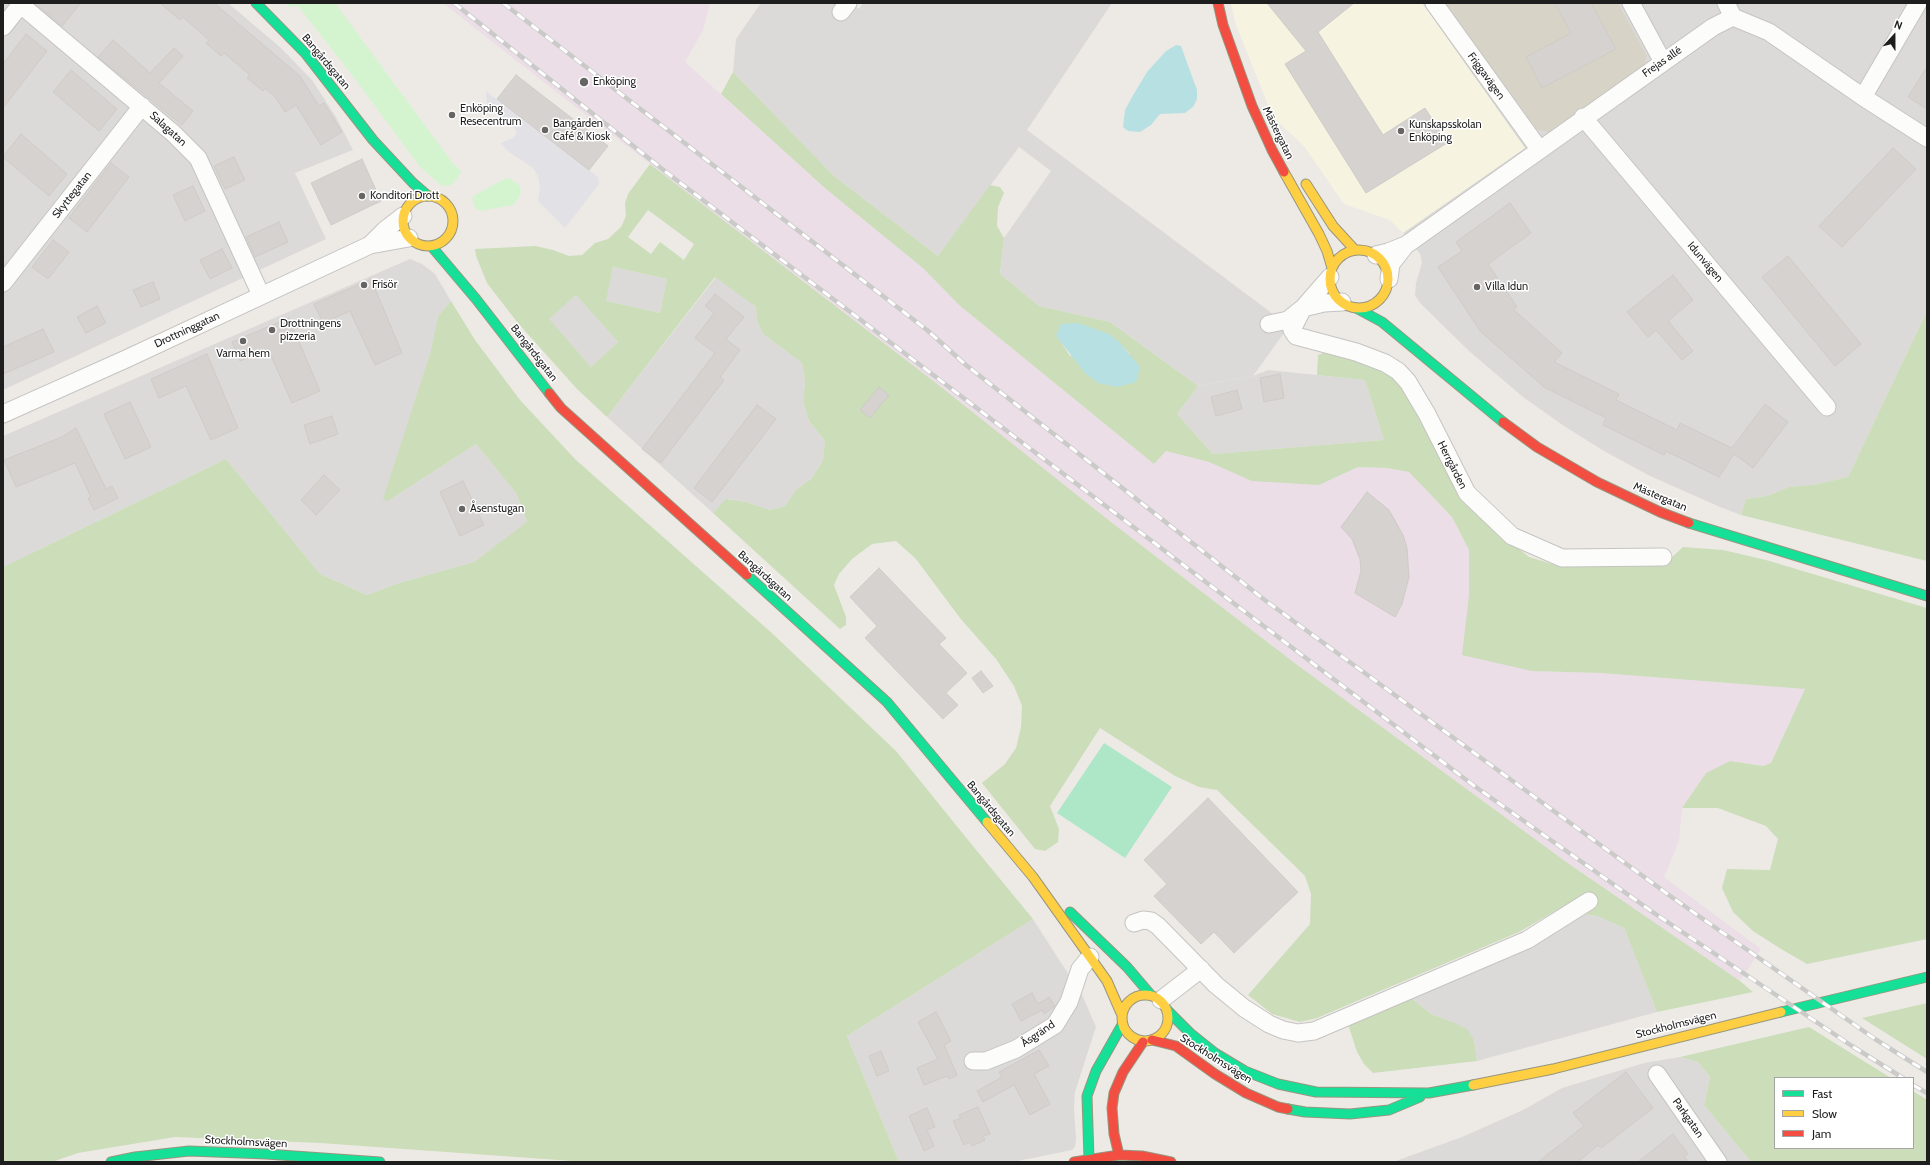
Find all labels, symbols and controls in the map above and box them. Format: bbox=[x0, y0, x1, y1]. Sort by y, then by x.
north arrow bbox=[1874, 16, 1914, 56]
text: N bbox=[1892, 17, 1904, 33]
street label: Bangårdsgatan bbox=[299, 32, 353, 92]
street label: Frejas allé bbox=[1640, 44, 1684, 80]
street label: Friggavägen bbox=[1464, 50, 1508, 102]
place label: Enköping bbox=[593, 75, 636, 89]
marker: Enköping bbox=[578, 76, 590, 88]
place label: Enköping Resecentrum bbox=[460, 102, 521, 128]
street label: Mästergatan bbox=[1260, 104, 1296, 162]
street label: Salagatan bbox=[147, 109, 189, 149]
marker: Enköping Resecentrum bbox=[447, 110, 457, 120]
place label: Bangården Café & Kiosk bbox=[553, 117, 610, 143]
place label: Kunskapsskolan Enköping bbox=[1409, 118, 1482, 144]
marker: Bangården Café & Kiosk bbox=[540, 125, 550, 135]
marker: Kunskapsskolan Enköping bbox=[1396, 126, 1406, 136]
street label: Skyttegatan bbox=[50, 169, 94, 221]
place label: Konditori Drott bbox=[370, 189, 439, 203]
marker: Konditori Drott bbox=[357, 191, 367, 201]
street label: Idunvägen bbox=[1684, 239, 1726, 285]
place label: Frisör bbox=[372, 278, 397, 292]
marker: Frisör bbox=[359, 280, 369, 290]
place label: Villa Idun bbox=[1485, 280, 1528, 294]
marker: Villa Idun bbox=[1472, 282, 1482, 292]
street label: Drottninggatan bbox=[152, 309, 222, 351]
place label: Drottningens pizzeria bbox=[280, 317, 341, 343]
street label: Bangårdsgatan bbox=[508, 322, 560, 384]
marker: Drottningens pizzeria bbox=[267, 325, 277, 335]
marker: Varma hem bbox=[238, 336, 248, 346]
place label: Varma hem bbox=[216, 347, 270, 361]
street label: Herrgården bbox=[1434, 439, 1470, 491]
street label: Mästergatan bbox=[1631, 480, 1689, 514]
place label: Åsenstugan bbox=[470, 502, 524, 516]
marker: Åsenstugan bbox=[457, 504, 467, 514]
street label: Bangårdsgatan bbox=[735, 548, 795, 604]
street label: Bangårdsgatan bbox=[964, 779, 1018, 839]
street label: Stockholmsvägen bbox=[1634, 1009, 1718, 1041]
street label: Åsgränd bbox=[1019, 1018, 1057, 1050]
street label: Stockholmsvägen bbox=[1177, 1032, 1255, 1086]
legend bbox=[1774, 1077, 1914, 1149]
text: Fast bbox=[1812, 1086, 1832, 1101]
street label: Parkgatan bbox=[1670, 1096, 1706, 1140]
text: Slow bbox=[1812, 1106, 1837, 1121]
text: Jam bbox=[1812, 1126, 1831, 1141]
street label: Stockholmsvägen bbox=[204, 1133, 288, 1151]

